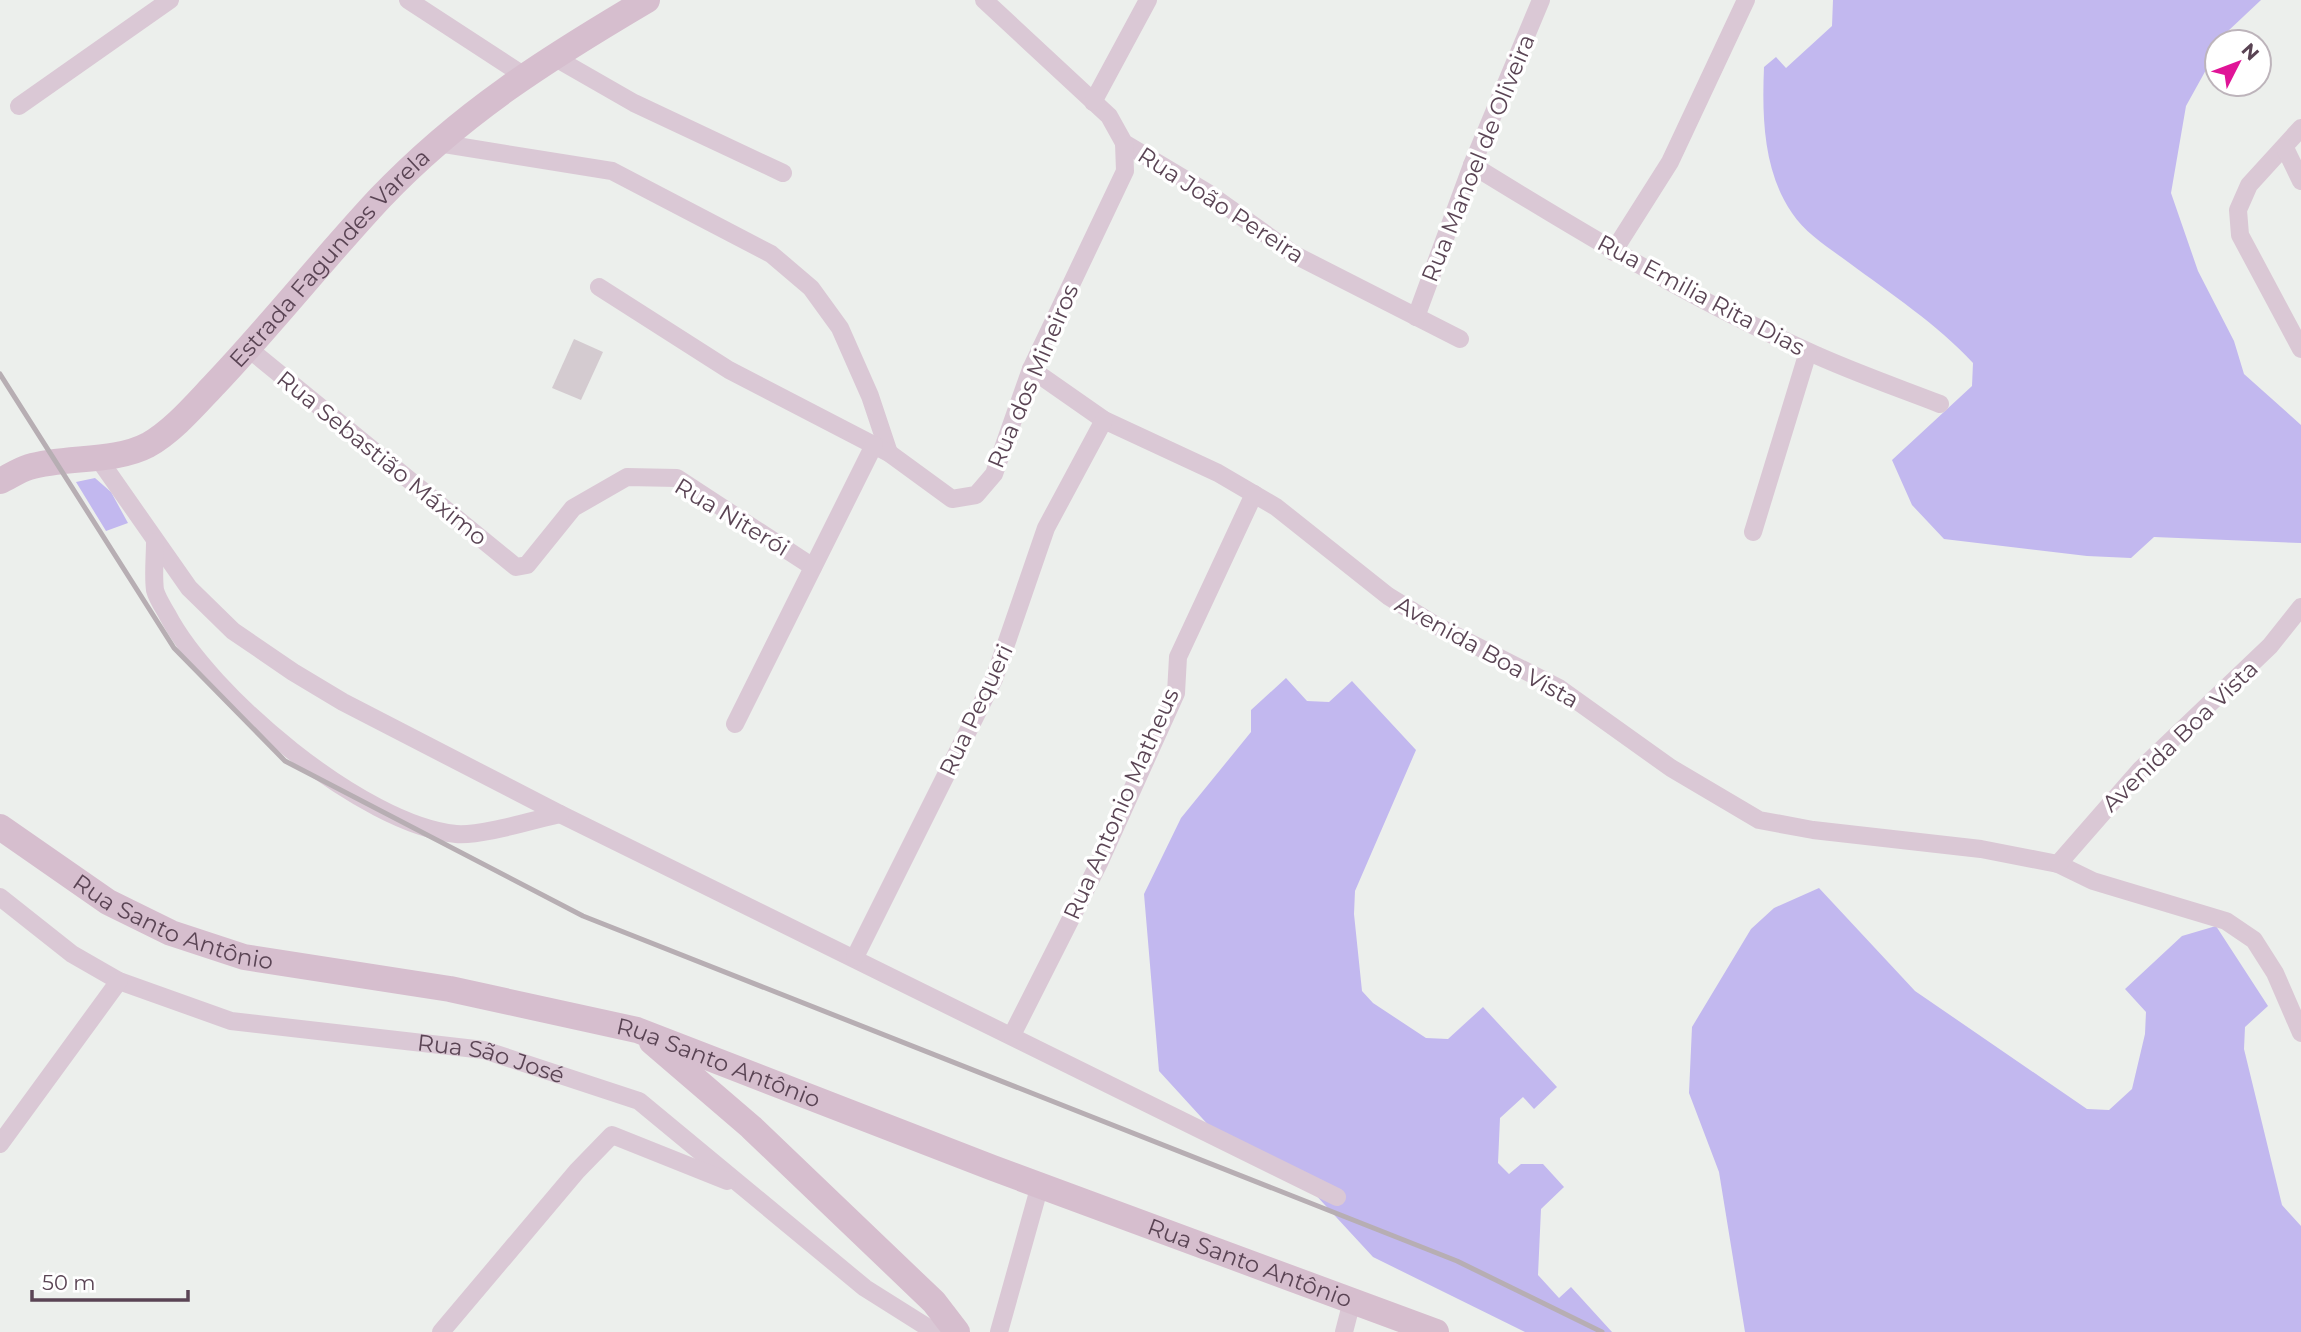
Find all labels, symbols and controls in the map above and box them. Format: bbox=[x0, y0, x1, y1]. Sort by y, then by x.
north arrow bbox=[2203, 28, 2273, 98]
street label: Rua Manoel de Oliveira bbox=[1415, 30, 1541, 286]
text: N bbox=[2237, 39, 2264, 65]
street label: Rua João Pereira bbox=[1133, 141, 1309, 269]
street label: Estrada Fagundes Varela bbox=[223, 143, 435, 373]
street label: Rua Emilia Rita Dias bbox=[1593, 228, 1809, 362]
street label: Rua dos Mineiros bbox=[982, 280, 1084, 472]
street label: Rua Sebastião Máximo bbox=[271, 365, 493, 551]
street label: Rua Niterói bbox=[670, 472, 794, 562]
street label: Avenida Boa Vista bbox=[1390, 590, 1584, 714]
street label: Rua Pequeri bbox=[933, 640, 1019, 780]
street label: Avenida Boa Vista bbox=[2096, 655, 2264, 817]
street label: Rua Antonio Matheus bbox=[1057, 684, 1185, 924]
street label: Rua Santo Antônio bbox=[68, 868, 275, 975]
street label: Rua Santo Antônio bbox=[614, 1012, 824, 1114]
street label: Rua São José bbox=[416, 1028, 568, 1090]
street label: Rua Santo Antônio bbox=[1144, 1212, 1356, 1314]
scale bar bbox=[32, 1258, 187, 1302]
text: 50 m bbox=[42, 1270, 96, 1295]

